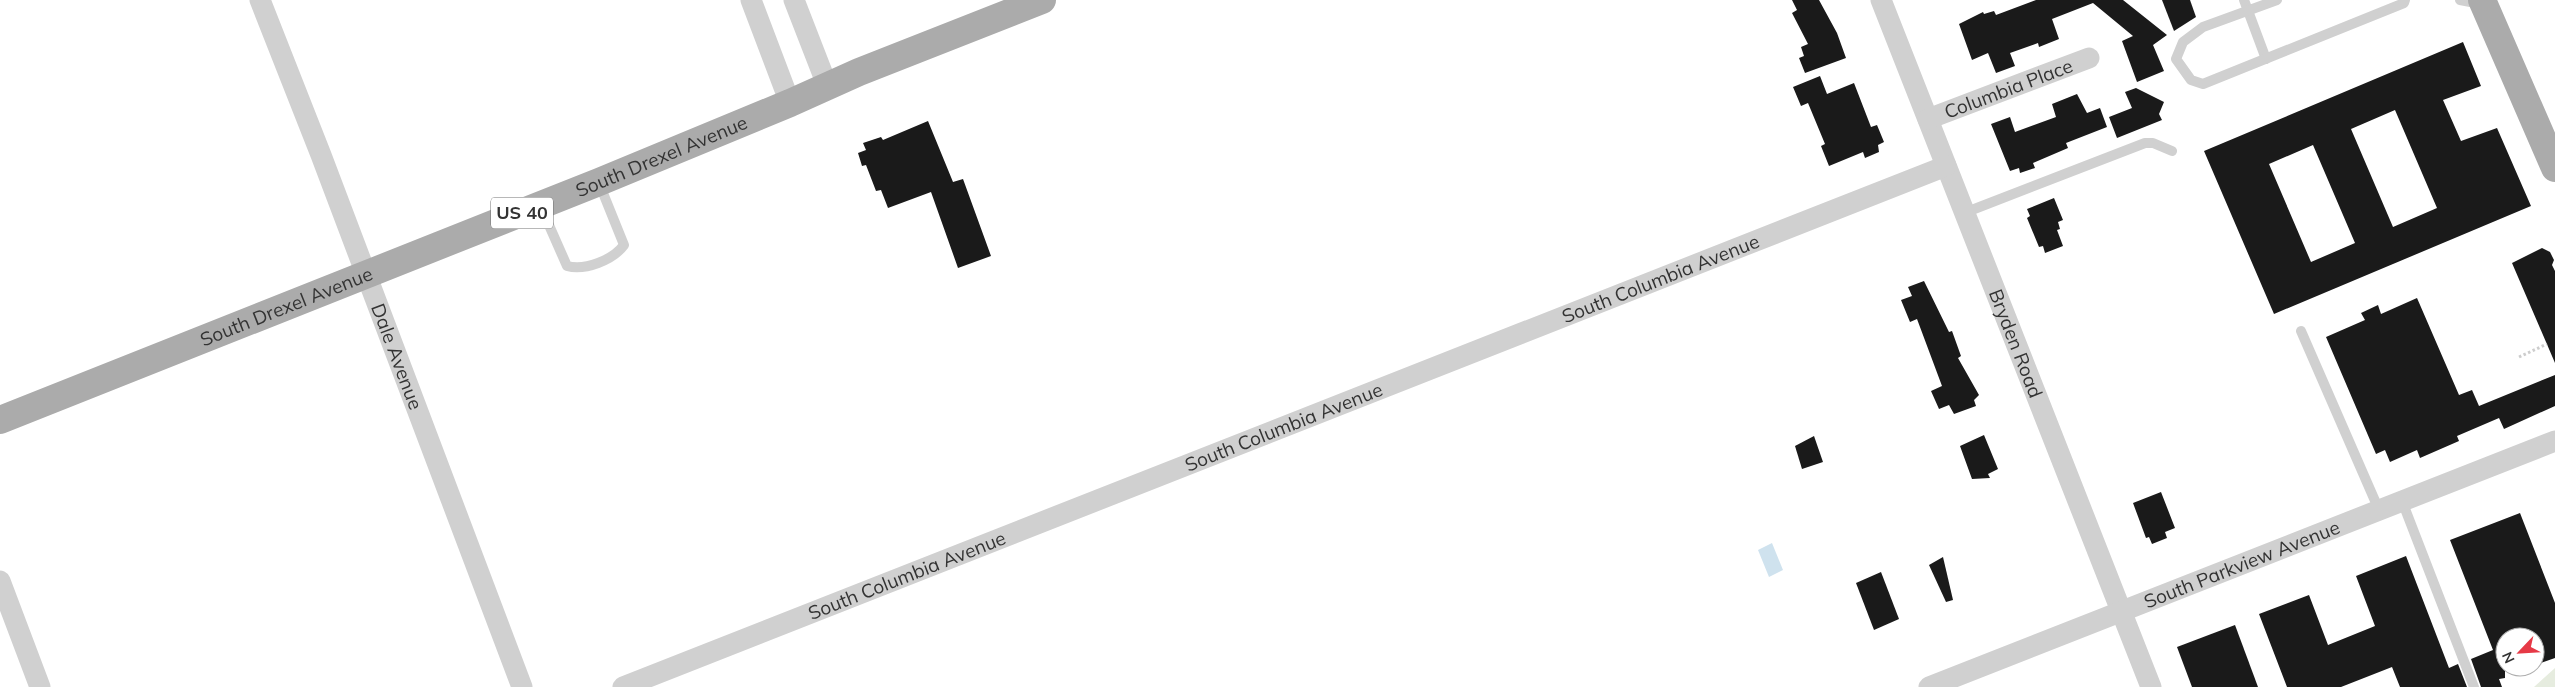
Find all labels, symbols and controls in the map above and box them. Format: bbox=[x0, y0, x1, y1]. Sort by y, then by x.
street label: Columbia Place bbox=[1941, 53, 2076, 124]
street label: South Drexel Avenue bbox=[572, 110, 751, 202]
road number: US 40 bbox=[491, 198, 553, 228]
street label: South Columbia Avenue bbox=[1558, 229, 1763, 328]
street label: South Drexel Avenue bbox=[196, 261, 376, 351]
street label: Bryden Road bbox=[1984, 286, 2048, 401]
street label: Dale Avenue bbox=[366, 300, 428, 413]
street label: South Columbia Avenue bbox=[1181, 377, 1386, 477]
street label: South Parkview Avenue bbox=[2140, 515, 2343, 613]
street label: South Columbia Avenue bbox=[805, 526, 1009, 625]
north arrow bbox=[2495, 627, 2545, 677]
text: N bbox=[2498, 649, 2519, 666]

